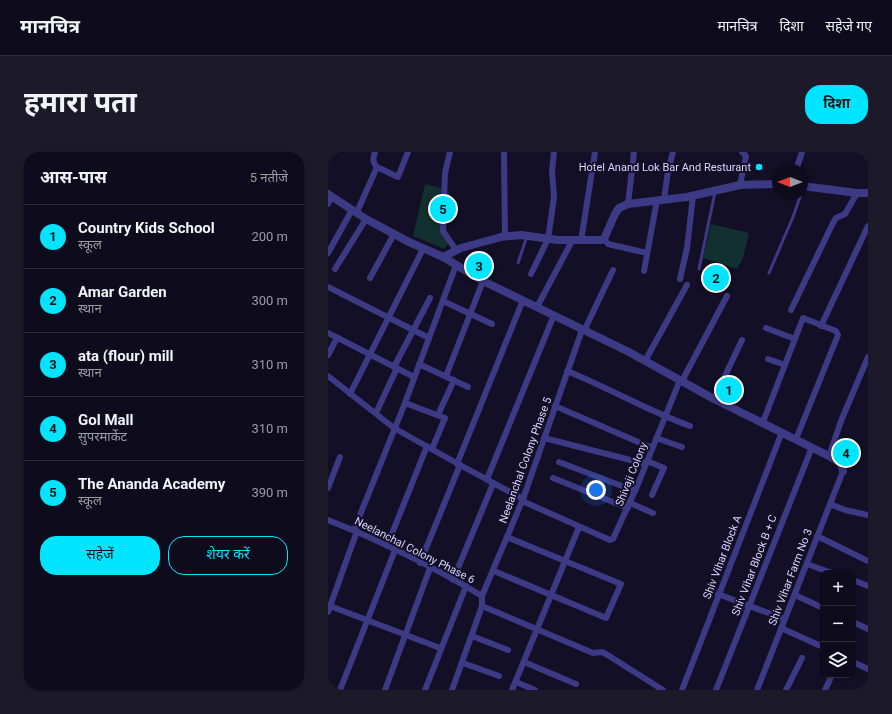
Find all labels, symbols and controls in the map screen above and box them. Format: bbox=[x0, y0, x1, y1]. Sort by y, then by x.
text: मानचित्र bbox=[20, 15, 80, 38]
text: मानचित्र bbox=[717, 18, 757, 34]
text: दिशा bbox=[779, 18, 804, 34]
text: सहेजे गए bbox=[826, 18, 872, 34]
button: दिशा bbox=[805, 85, 868, 124]
text: हमारा पता bbox=[24, 86, 137, 119]
place label: Hotel Anand Lok Bar And Resturant bbox=[579, 161, 751, 174]
marker: Hotel Anand Lok Bar And Resturant bbox=[754, 162, 764, 172]
north arrow bbox=[772, 164, 808, 200]
text: आस-पास bbox=[40, 167, 107, 187]
text: 5 नतीजे bbox=[250, 170, 288, 185]
pin: 5 bbox=[430, 194, 456, 224]
text: Country Kids School bbox=[78, 219, 215, 237]
text: 1 bbox=[49, 229, 57, 244]
text: 200 m bbox=[251, 229, 288, 244]
text: स्कूल bbox=[78, 237, 102, 252]
pin: 3 bbox=[466, 251, 492, 281]
pin: 2 bbox=[703, 263, 729, 293]
text: Amar Garden bbox=[78, 283, 167, 301]
text: 2 bbox=[49, 293, 57, 308]
text: 300 m bbox=[251, 293, 288, 308]
text: स्थान bbox=[78, 301, 102, 316]
text: ata (flour) mill bbox=[78, 347, 174, 365]
text: 3 bbox=[49, 357, 57, 372]
text: 310 m bbox=[251, 357, 288, 372]
text: स्थान bbox=[78, 365, 102, 380]
pin: 1 bbox=[716, 375, 742, 405]
street label: Neelanchal Colony Phase 5 bbox=[497, 395, 554, 525]
text: Gol Mall bbox=[78, 411, 134, 429]
text: 4 bbox=[49, 421, 57, 436]
text: 310 m bbox=[251, 421, 288, 436]
text: सुपरमार्केट bbox=[78, 429, 127, 444]
pin: 4 bbox=[833, 438, 859, 468]
street label: Shivaji Colony bbox=[613, 439, 651, 508]
text: The Ananda Academy bbox=[78, 475, 225, 493]
your location bbox=[586, 480, 606, 500]
text: 5 bbox=[49, 485, 57, 500]
text: 390 m bbox=[251, 485, 288, 500]
text: स्कूल bbox=[78, 493, 102, 508]
street label: Shiv Vihar Block A bbox=[701, 513, 745, 601]
street label: Shiv Vihar Block B + C bbox=[729, 513, 780, 617]
street label: Neelanchal Colony Phase 6 bbox=[352, 514, 477, 586]
street label: Shiv Vihar Farm No 3 bbox=[766, 527, 815, 627]
button: सहेजें bbox=[40, 536, 160, 575]
button: शेयर करें bbox=[168, 536, 288, 575]
map controls bbox=[820, 570, 856, 678]
button: + bbox=[820, 570, 856, 606]
button: − bbox=[820, 606, 856, 642]
button: layers bbox=[820, 642, 856, 678]

